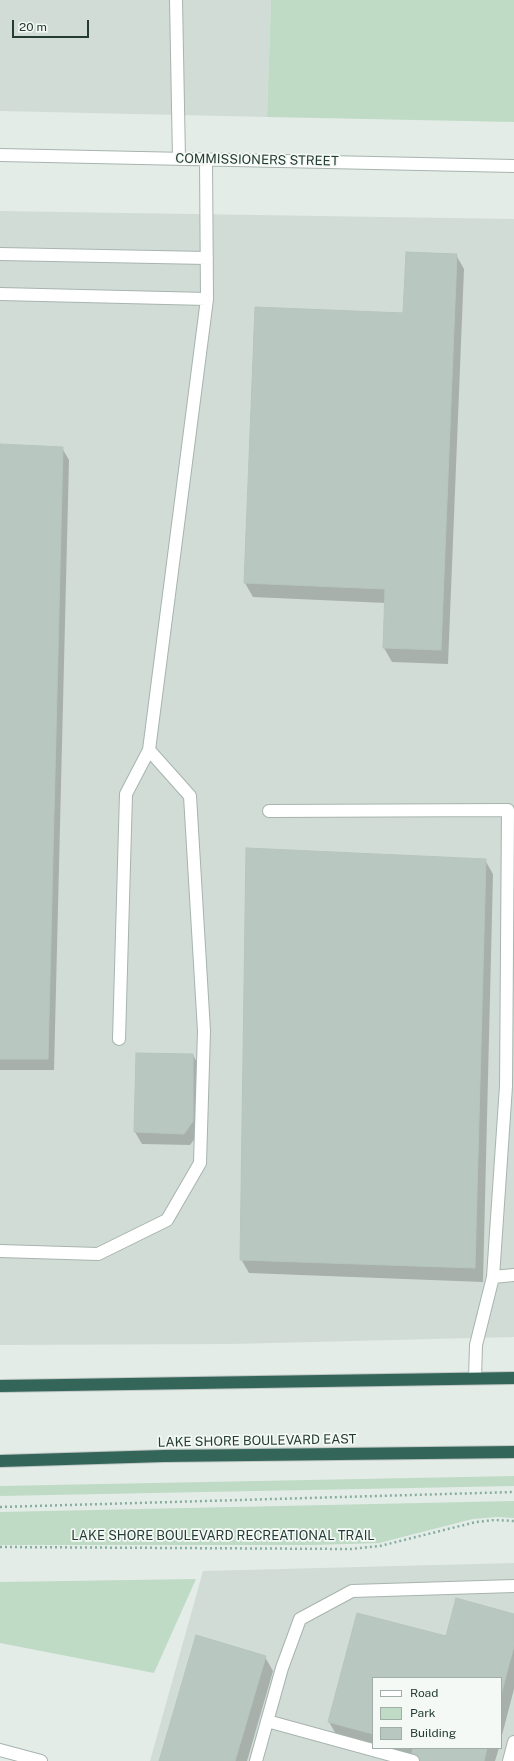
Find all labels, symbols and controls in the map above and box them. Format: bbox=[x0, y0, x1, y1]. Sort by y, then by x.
scale bar bbox=[14, 12, 91, 38]
text: 20 m bbox=[19, 20, 47, 34]
street label: COMMISSIONERS STREET bbox=[175, 151, 339, 169]
street label: LAKE SHORE BOULEVARD EAST bbox=[158, 1431, 356, 1451]
street label: LAKE SHORE BOULEVARD RECREATIONAL TRAIL bbox=[71, 1528, 375, 1544]
legend bbox=[372, 1677, 502, 1749]
text: Road bbox=[410, 1686, 438, 1700]
text: Park bbox=[410, 1706, 436, 1720]
text: Building bbox=[410, 1726, 456, 1740]

